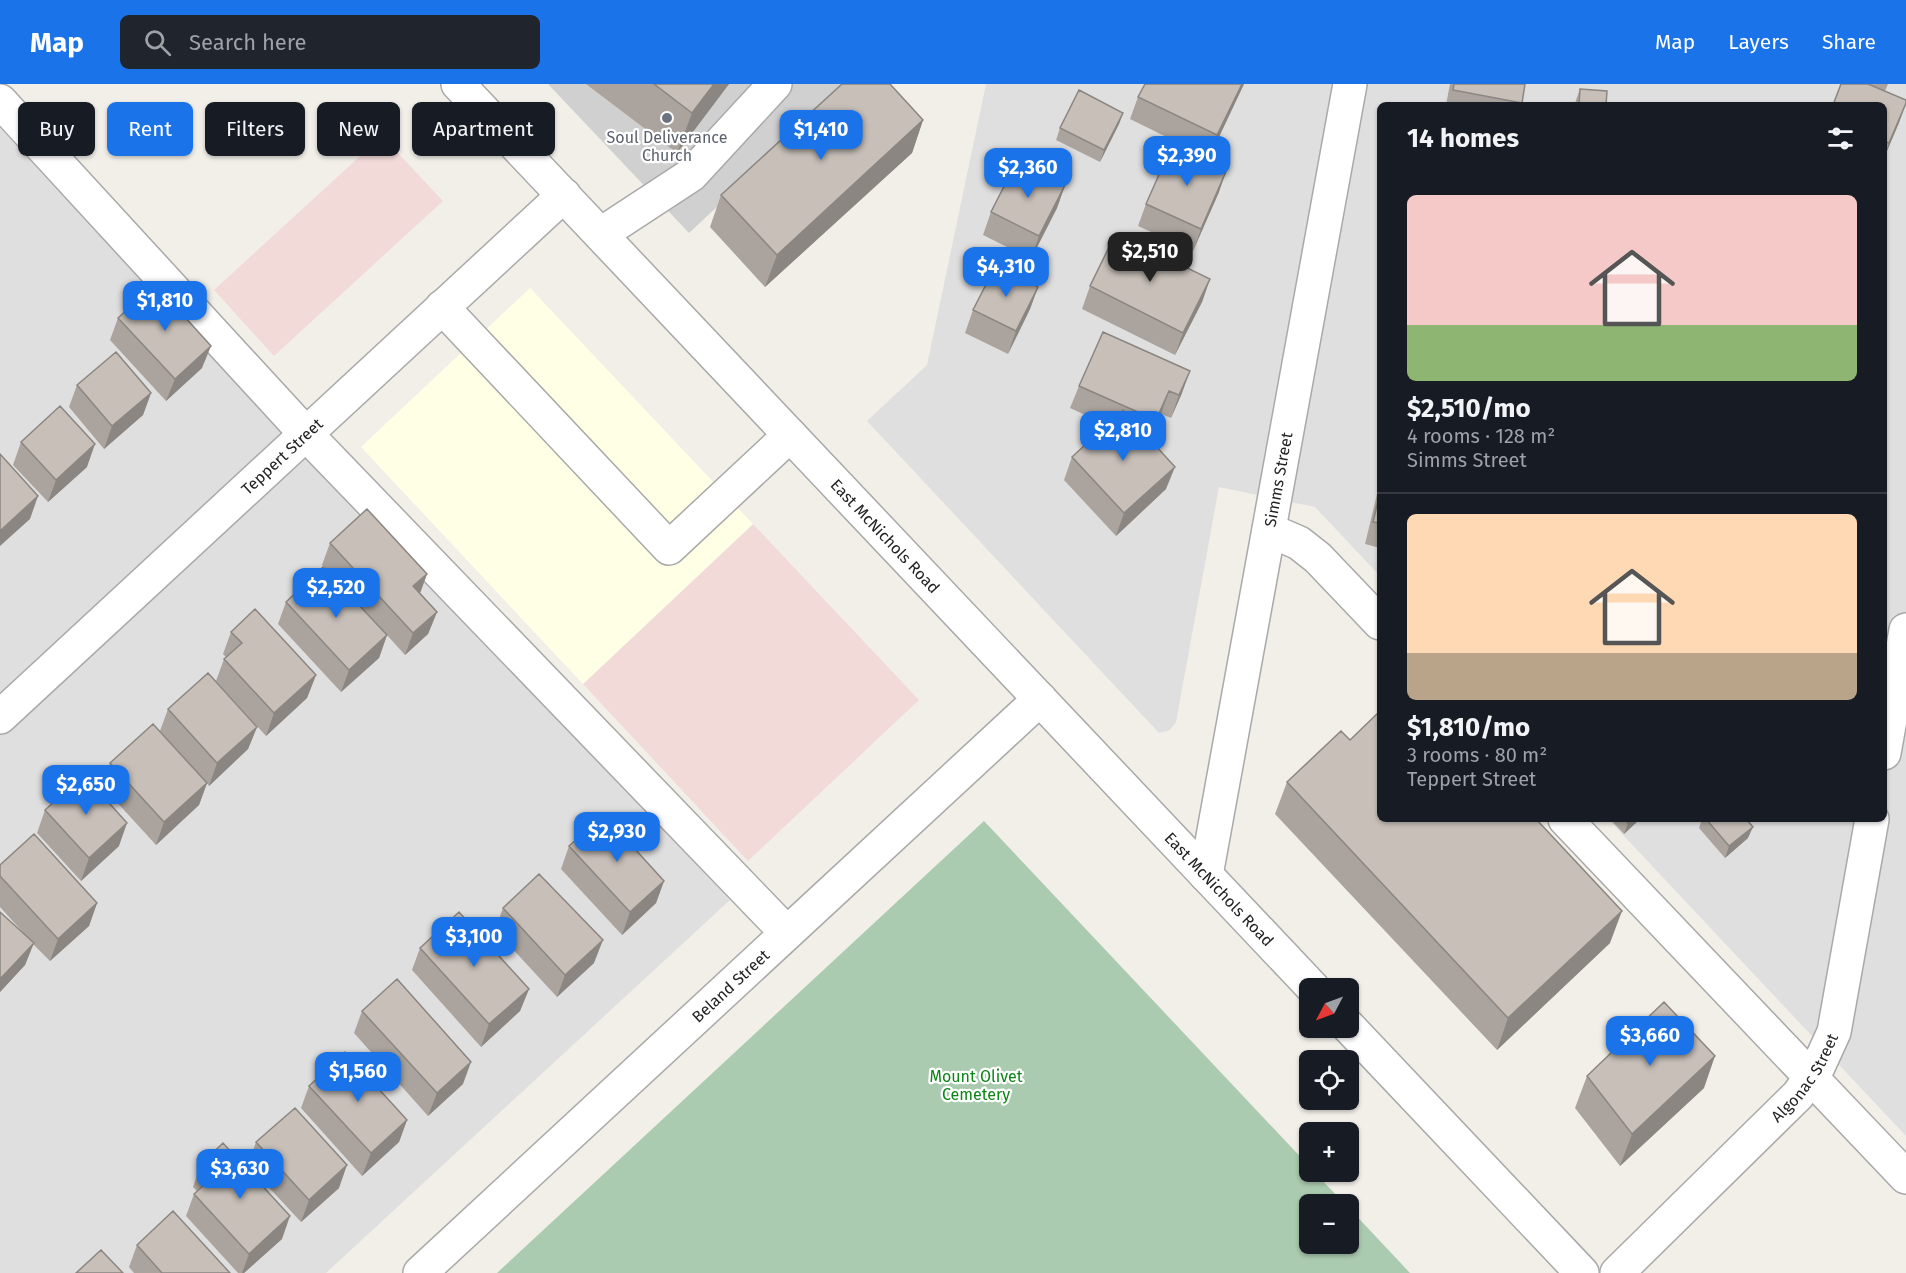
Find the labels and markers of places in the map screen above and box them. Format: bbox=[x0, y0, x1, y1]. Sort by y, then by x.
pin: $1,410 bbox=[772, 110, 870, 161]
marker: Soul Deliverance Church bbox=[660, 111, 674, 125]
place label: Soul Deliverance Church bbox=[607, 128, 727, 165]
pin: $2,390 bbox=[1138, 136, 1236, 187]
pin: $2,360 bbox=[979, 148, 1077, 199]
pin: $2,510 bbox=[1101, 232, 1199, 283]
pin: $4,310 bbox=[957, 247, 1055, 298]
pin: $1,810 bbox=[116, 281, 214, 332]
pin: $2,810 bbox=[1074, 411, 1172, 462]
pin: $2,520 bbox=[287, 568, 385, 619]
pin: $2,650 bbox=[37, 765, 135, 816]
pin: $2,930 bbox=[568, 812, 666, 863]
pin: $3,100 bbox=[425, 917, 523, 968]
pin: $3,660 bbox=[1601, 1016, 1699, 1067]
pin: $1,560 bbox=[309, 1052, 407, 1103]
pin: $3,630 bbox=[191, 1149, 289, 1200]

